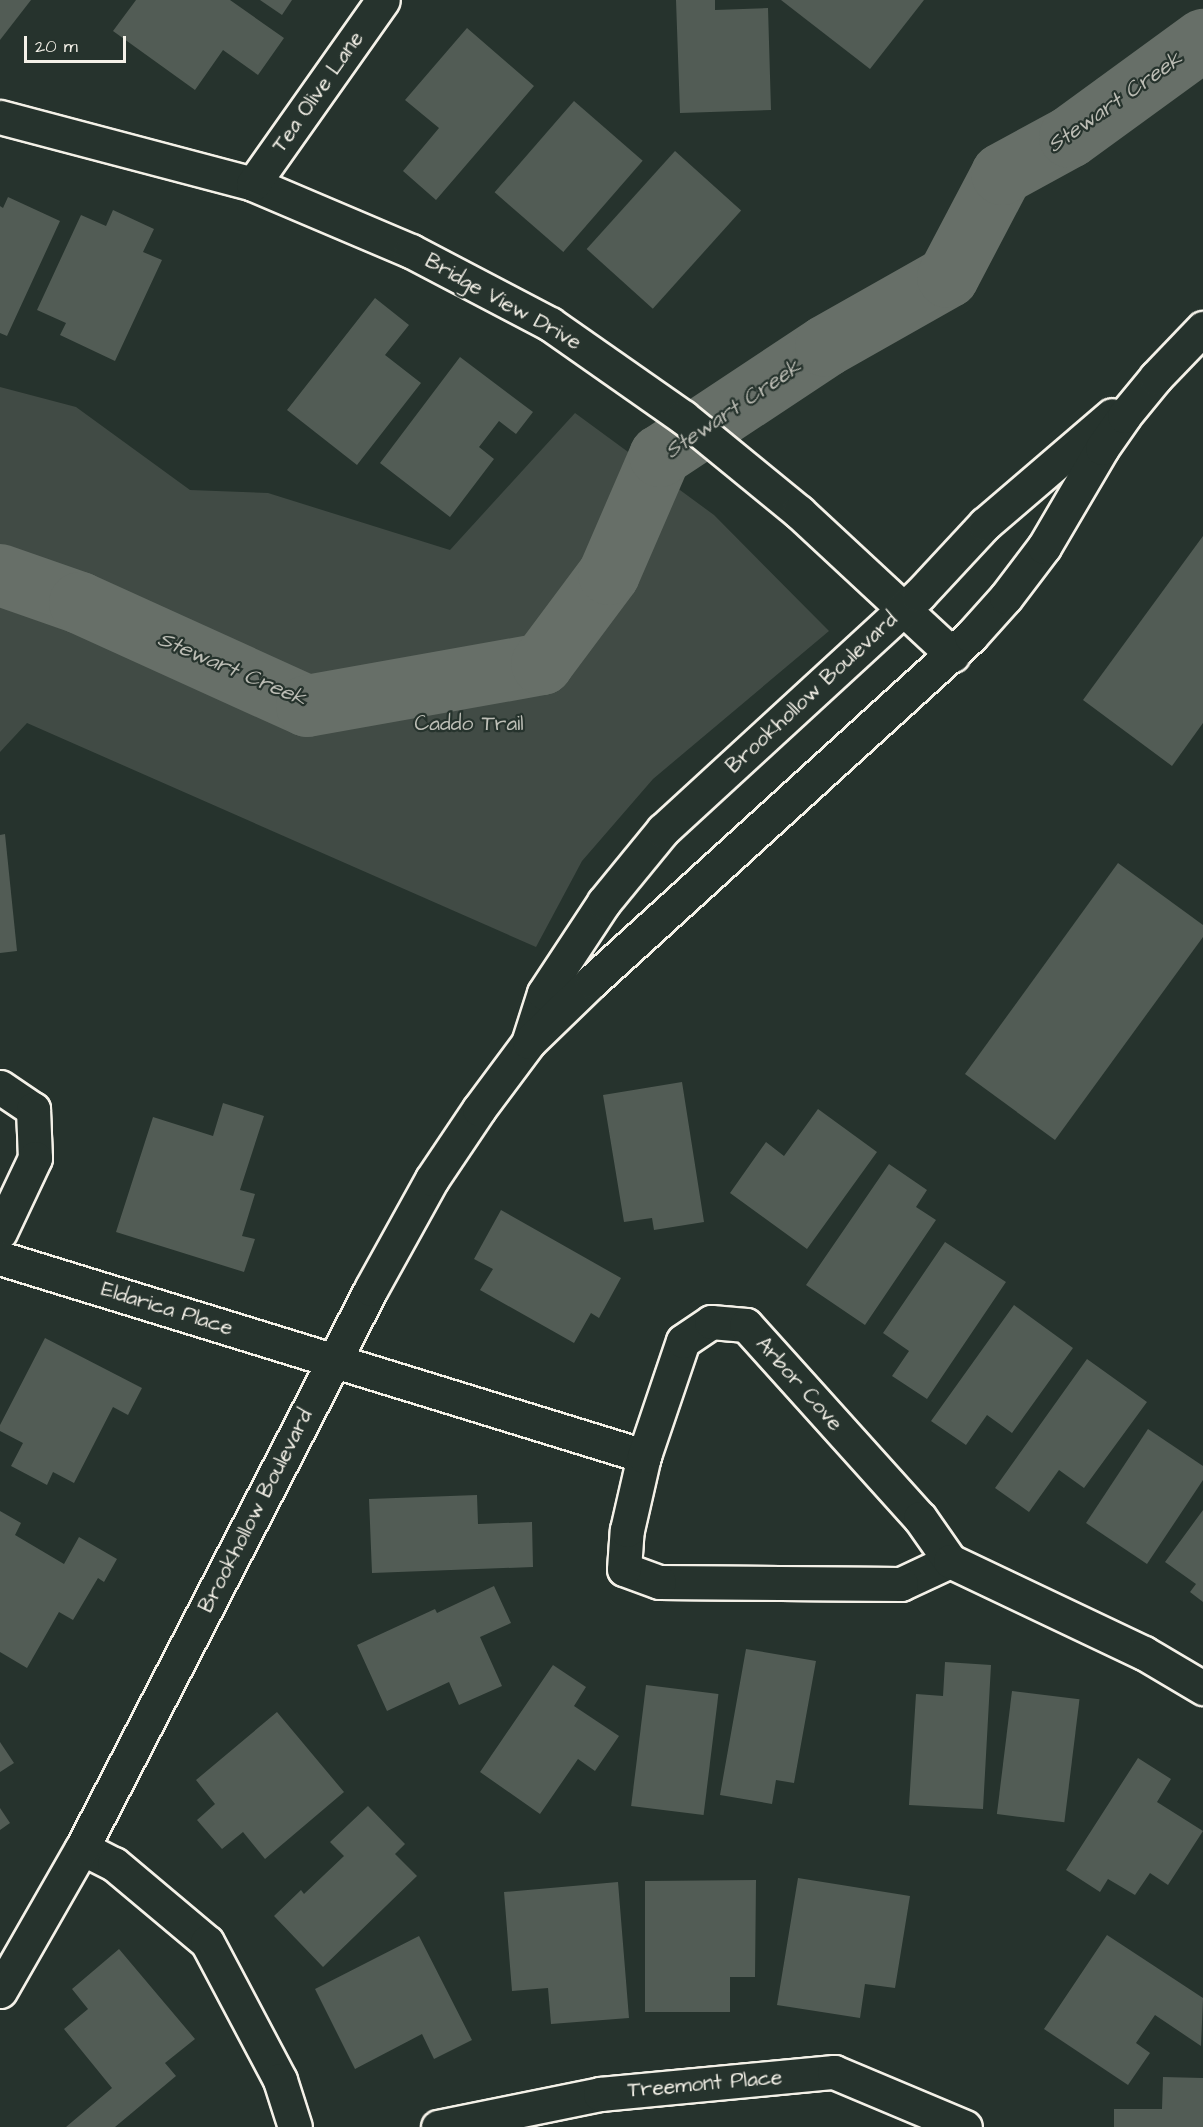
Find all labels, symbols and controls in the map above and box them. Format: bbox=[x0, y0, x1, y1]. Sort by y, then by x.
scale bar bbox=[27, 24, 129, 62]
street label: Tea Olive Lane bbox=[267, 27, 369, 157]
text: 20 m bbox=[35, 34, 78, 59]
water label: Stewart Creek bbox=[1042, 46, 1188, 158]
street label: Bridge View Drive bbox=[420, 249, 586, 355]
water label: Stewart Creek bbox=[660, 354, 806, 464]
street label: Brookhollow Boulevard bbox=[721, 607, 903, 779]
water label: Stewart Creek bbox=[154, 626, 310, 712]
park label: Caddo Trail bbox=[414, 711, 524, 737]
street label: Eldarica Place bbox=[98, 1277, 236, 1341]
street label: Arbor Cove bbox=[750, 1332, 848, 1436]
street label: Brookhollow Boulevard bbox=[194, 1405, 318, 1617]
street label: Treemont Place bbox=[627, 2065, 783, 2103]

